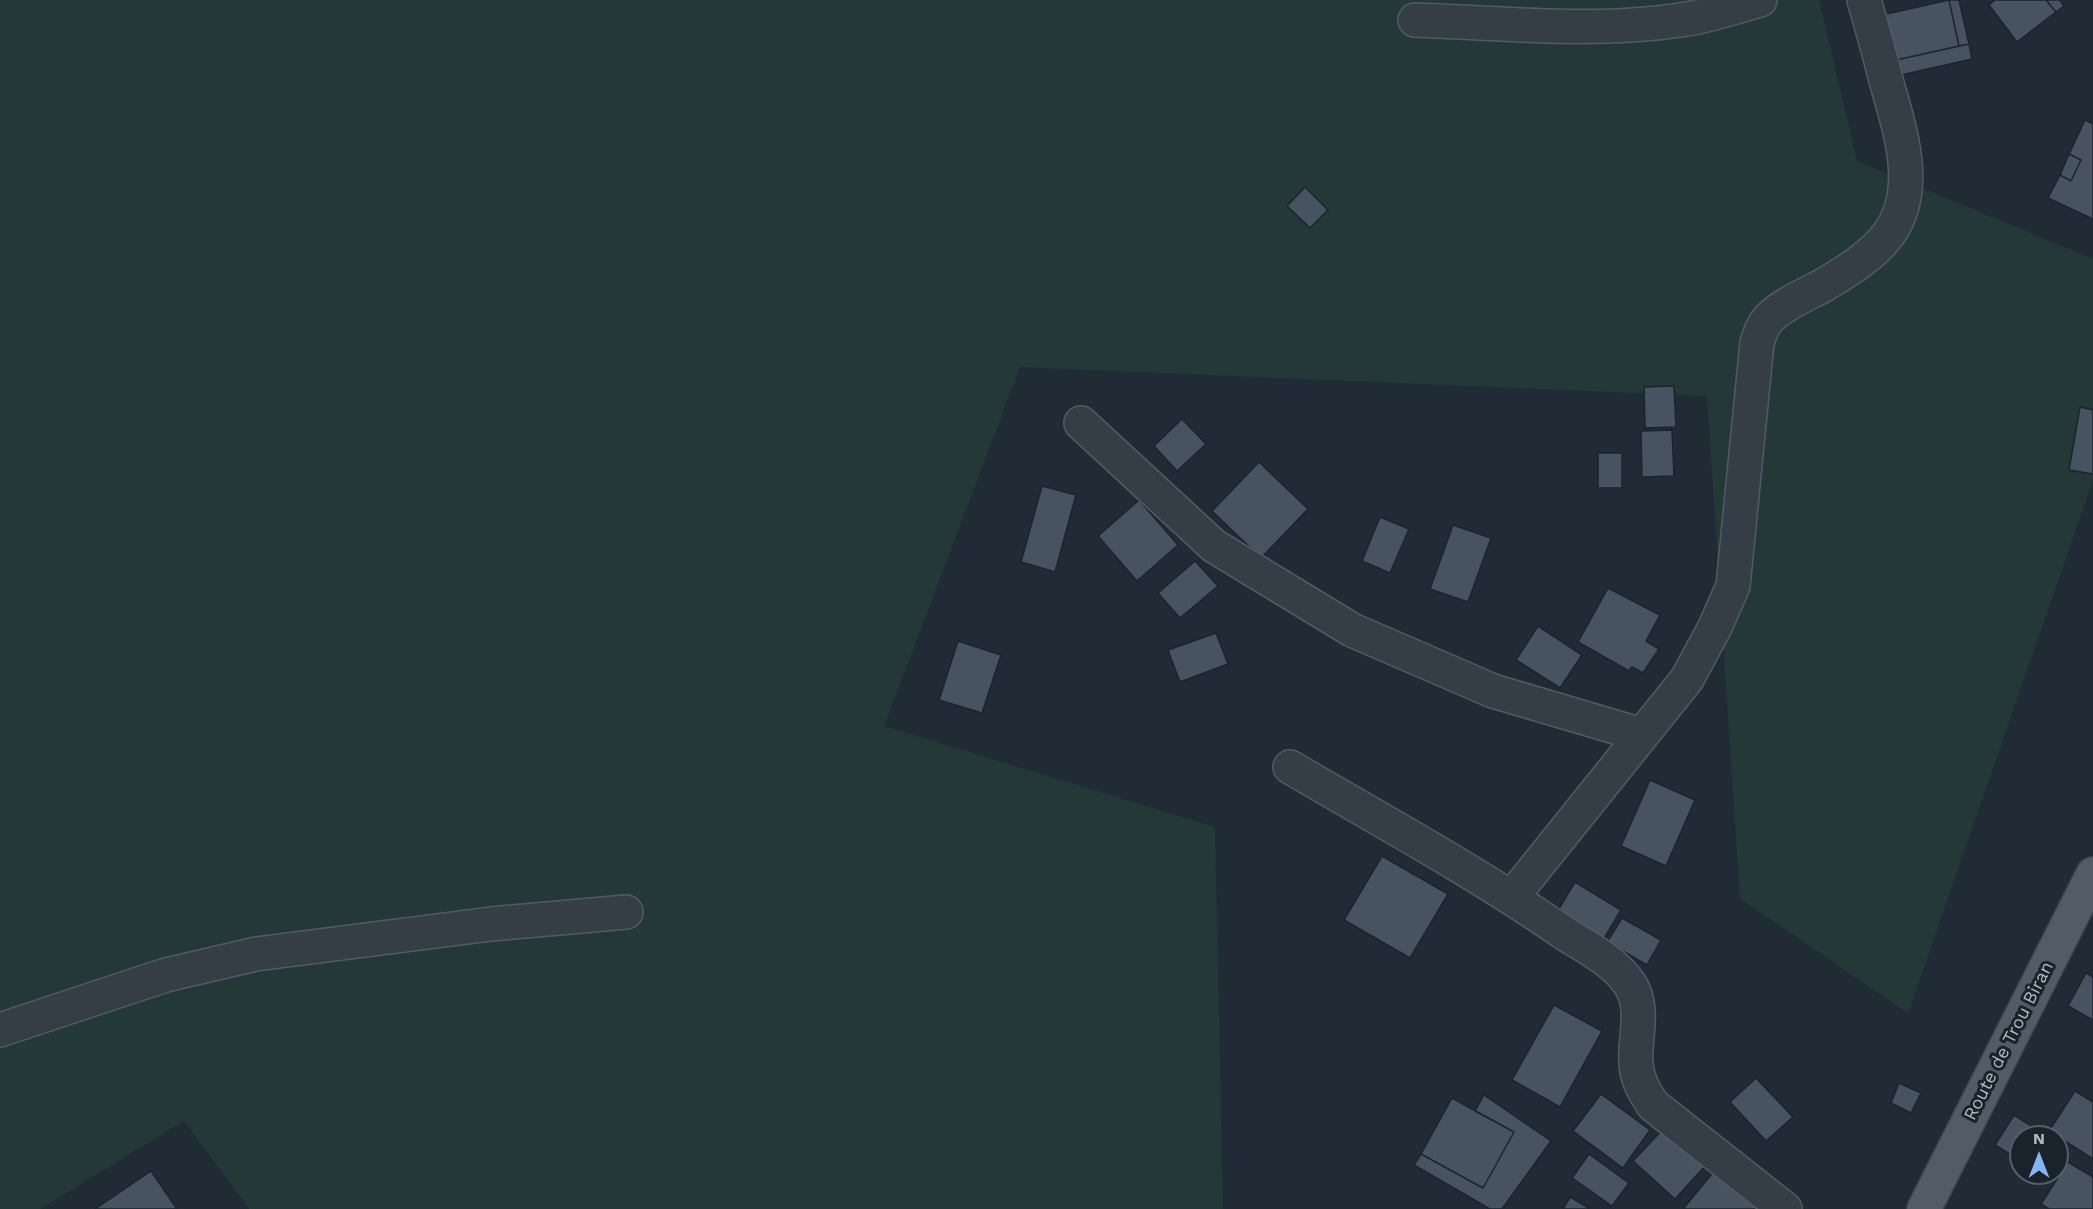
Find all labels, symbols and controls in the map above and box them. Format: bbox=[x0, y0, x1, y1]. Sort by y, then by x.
street label: Route de Trou Biran bbox=[1960, 958, 2058, 1124]
north arrow bbox=[2009, 1125, 2069, 1185]
text: N bbox=[2033, 1129, 2045, 1148]

